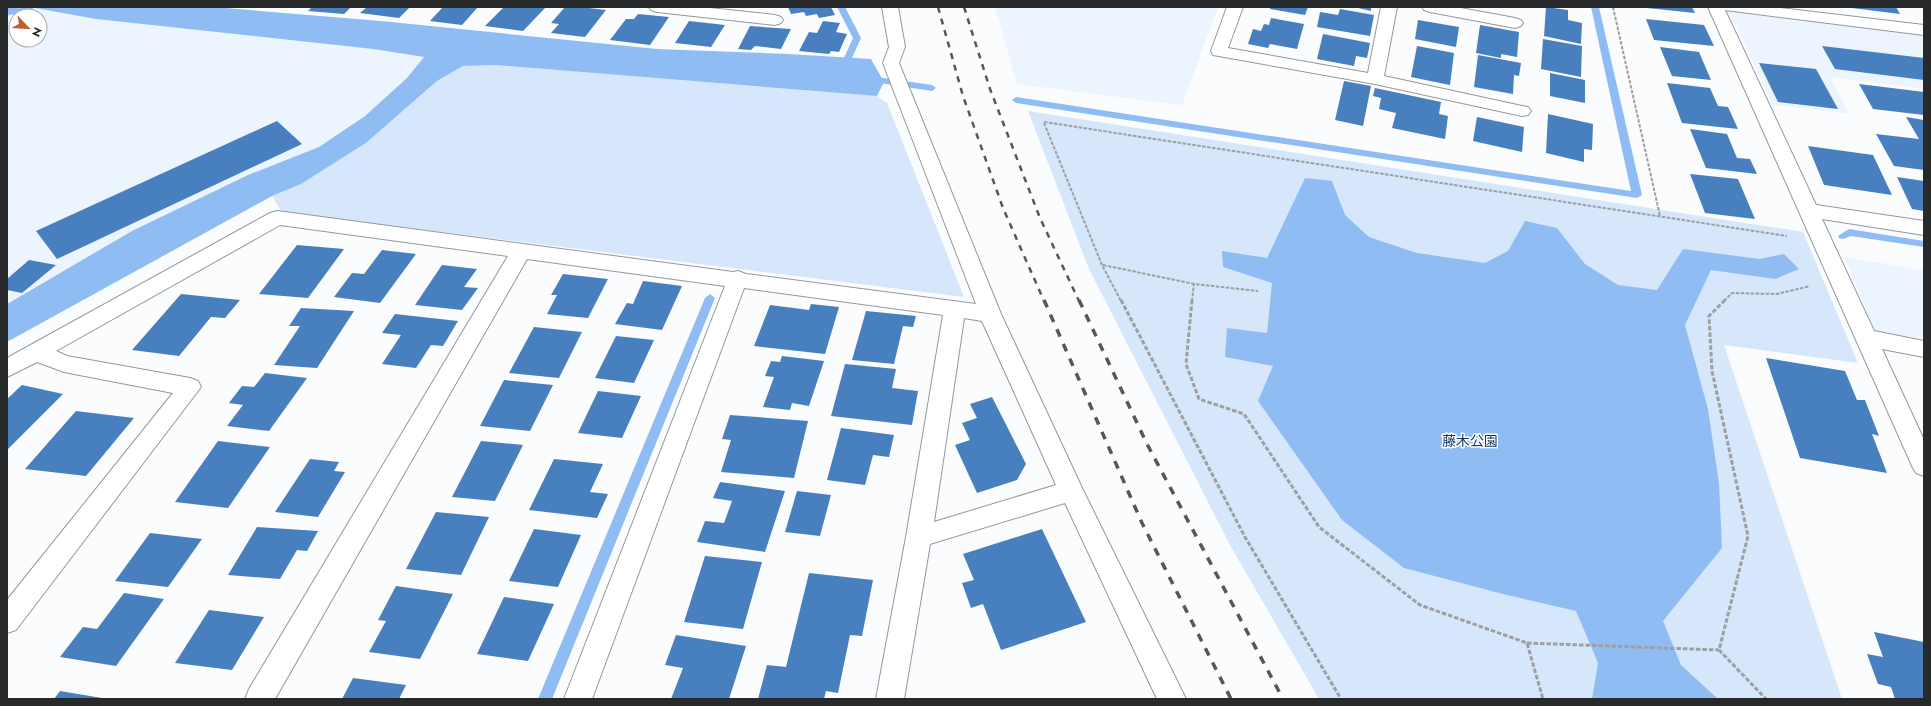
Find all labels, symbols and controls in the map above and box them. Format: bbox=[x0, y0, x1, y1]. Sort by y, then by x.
north arrow bbox=[8, 8, 48, 48]
text: N bbox=[28, 25, 46, 40]
park label: 藤木公園 bbox=[1442, 431, 1498, 451]

